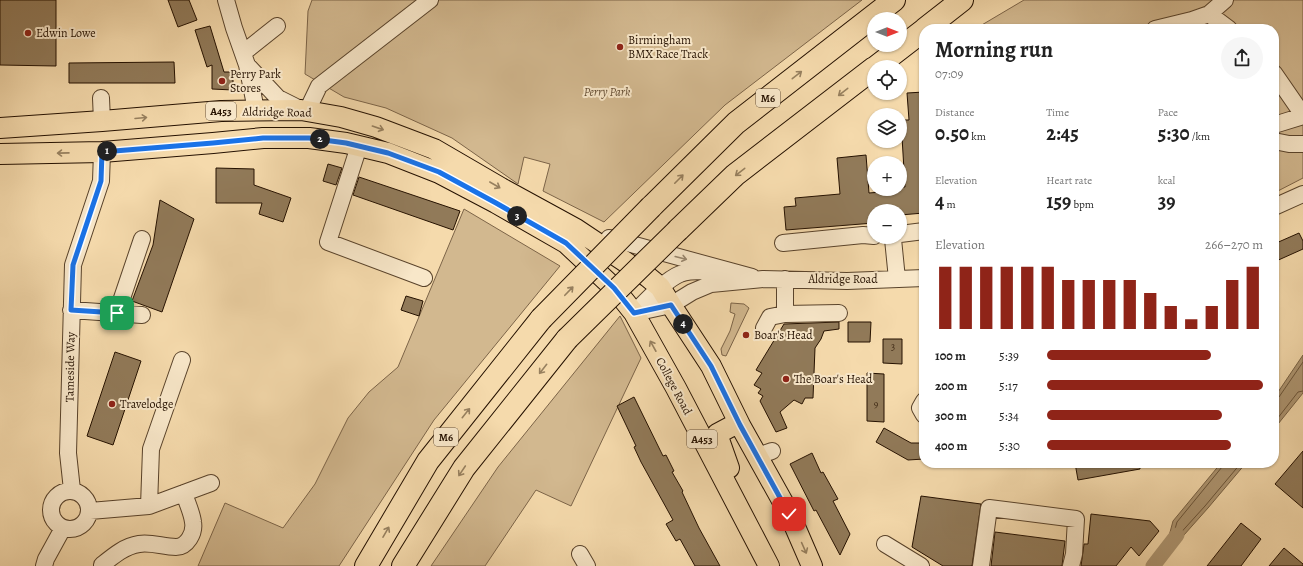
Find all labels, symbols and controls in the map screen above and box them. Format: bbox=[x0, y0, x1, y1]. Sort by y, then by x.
north arrow bbox=[867, 12, 907, 52]
map controls bbox=[867, 12, 907, 244]
place label: Edwin Lowe bbox=[36, 25, 96, 41]
marker: Edwin Lowe bbox=[23, 28, 33, 38]
place label: Birmingham BMX Race Track bbox=[628, 32, 708, 62]
text: Morning run bbox=[935, 35, 1053, 65]
button: share bbox=[1221, 37, 1263, 79]
marker: Birmingham BMX Race Track bbox=[615, 42, 625, 52]
button: locate bbox=[867, 60, 907, 100]
text: 07:09 bbox=[935, 65, 963, 82]
place label: Perry Park Stores bbox=[230, 66, 281, 96]
one-way arrow bbox=[792, 71, 803, 80]
marker: Perry Park Stores bbox=[217, 76, 227, 86]
park label: Perry Park bbox=[584, 84, 631, 100]
one-way arrow bbox=[838, 88, 849, 96]
road number: M6 bbox=[756, 89, 780, 107]
road number: A453 bbox=[206, 102, 236, 120]
street label: Aldridge Road bbox=[241, 103, 312, 121]
text: Distance bbox=[935, 105, 974, 120]
text: Time bbox=[1046, 105, 1069, 120]
text: Pace bbox=[1158, 105, 1178, 120]
button: layers bbox=[867, 108, 907, 148]
one-way arrow bbox=[134, 114, 147, 121]
text: 0.50 bbox=[935, 120, 969, 147]
text: 2:45 bbox=[1046, 120, 1079, 147]
text: 5:30 bbox=[1158, 120, 1190, 147]
one-way arrow bbox=[372, 125, 384, 133]
pin: 2 bbox=[310, 129, 330, 149]
text: km bbox=[969, 129, 986, 144]
text: /km bbox=[1190, 129, 1210, 144]
text: 2 bbox=[317, 131, 323, 146]
pin: 1 bbox=[97, 141, 117, 161]
text: 1 bbox=[105, 143, 109, 158]
one-way arrow bbox=[57, 149, 70, 156]
button: + bbox=[867, 156, 907, 196]
one-way arrow bbox=[735, 167, 746, 176]
text: Elevation bbox=[935, 173, 977, 188]
text: Heart rate bbox=[1046, 173, 1092, 188]
text: kcal bbox=[1158, 173, 1175, 188]
one-way arrow bbox=[674, 174, 684, 184]
one-way arrow bbox=[489, 181, 501, 189]
text: 4 bbox=[935, 188, 944, 215]
text: 159 bbox=[1046, 188, 1071, 215]
text: 39 bbox=[1158, 188, 1176, 215]
text: m bbox=[944, 197, 956, 212]
text: bpm bbox=[1071, 197, 1094, 212]
button: − bbox=[867, 204, 907, 244]
pin: 3 bbox=[507, 206, 527, 226]
text: 3 bbox=[515, 208, 519, 223]
text: Elevation bbox=[935, 236, 985, 253]
text: 266–270 m bbox=[1205, 236, 1263, 253]
one-way arrow bbox=[674, 255, 687, 263]
street label: Aldridge Road bbox=[807, 271, 878, 287]
one-way arrow bbox=[564, 286, 574, 296]
pin bbox=[100, 296, 134, 330]
icon: arrive bbox=[106, 302, 128, 324]
pin: 4 bbox=[673, 314, 693, 334]
text: 4 bbox=[680, 316, 686, 331]
place label: Boar's Head bbox=[754, 327, 813, 343]
marker: Boar's Head bbox=[741, 330, 751, 340]
street label: Tameside Way bbox=[61, 331, 79, 402]
one-way arrow bbox=[648, 340, 656, 352]
house number: 3 bbox=[891, 340, 895, 353]
text: 100 m bbox=[935, 347, 966, 364]
text: 5:39 bbox=[999, 347, 1019, 364]
street label: College Road bbox=[652, 354, 696, 418]
one-way arrow bbox=[538, 364, 547, 375]
place label: The Boar's Head bbox=[794, 371, 873, 387]
marker: The Boar's Head bbox=[781, 374, 791, 384]
text: 200 m bbox=[935, 377, 968, 394]
text: 5:17 bbox=[999, 377, 1018, 394]
place label: Travelodge bbox=[120, 396, 173, 412]
house number: 9 bbox=[874, 397, 879, 410]
marker: Travelodge bbox=[107, 399, 117, 409]
text: 300 m bbox=[935, 407, 967, 424]
text: 5:34 bbox=[999, 407, 1019, 424]
one-way arrow bbox=[462, 408, 470, 419]
road number: M6 bbox=[434, 428, 458, 446]
road number: A453 bbox=[687, 430, 717, 448]
text: 400 m bbox=[935, 437, 967, 454]
text: 5:30 bbox=[999, 437, 1020, 454]
one-way arrow bbox=[458, 466, 467, 477]
pin bbox=[772, 497, 806, 531]
icon: check bbox=[778, 503, 800, 525]
one-way arrow bbox=[382, 527, 390, 538]
one-way arrow bbox=[801, 541, 808, 553]

